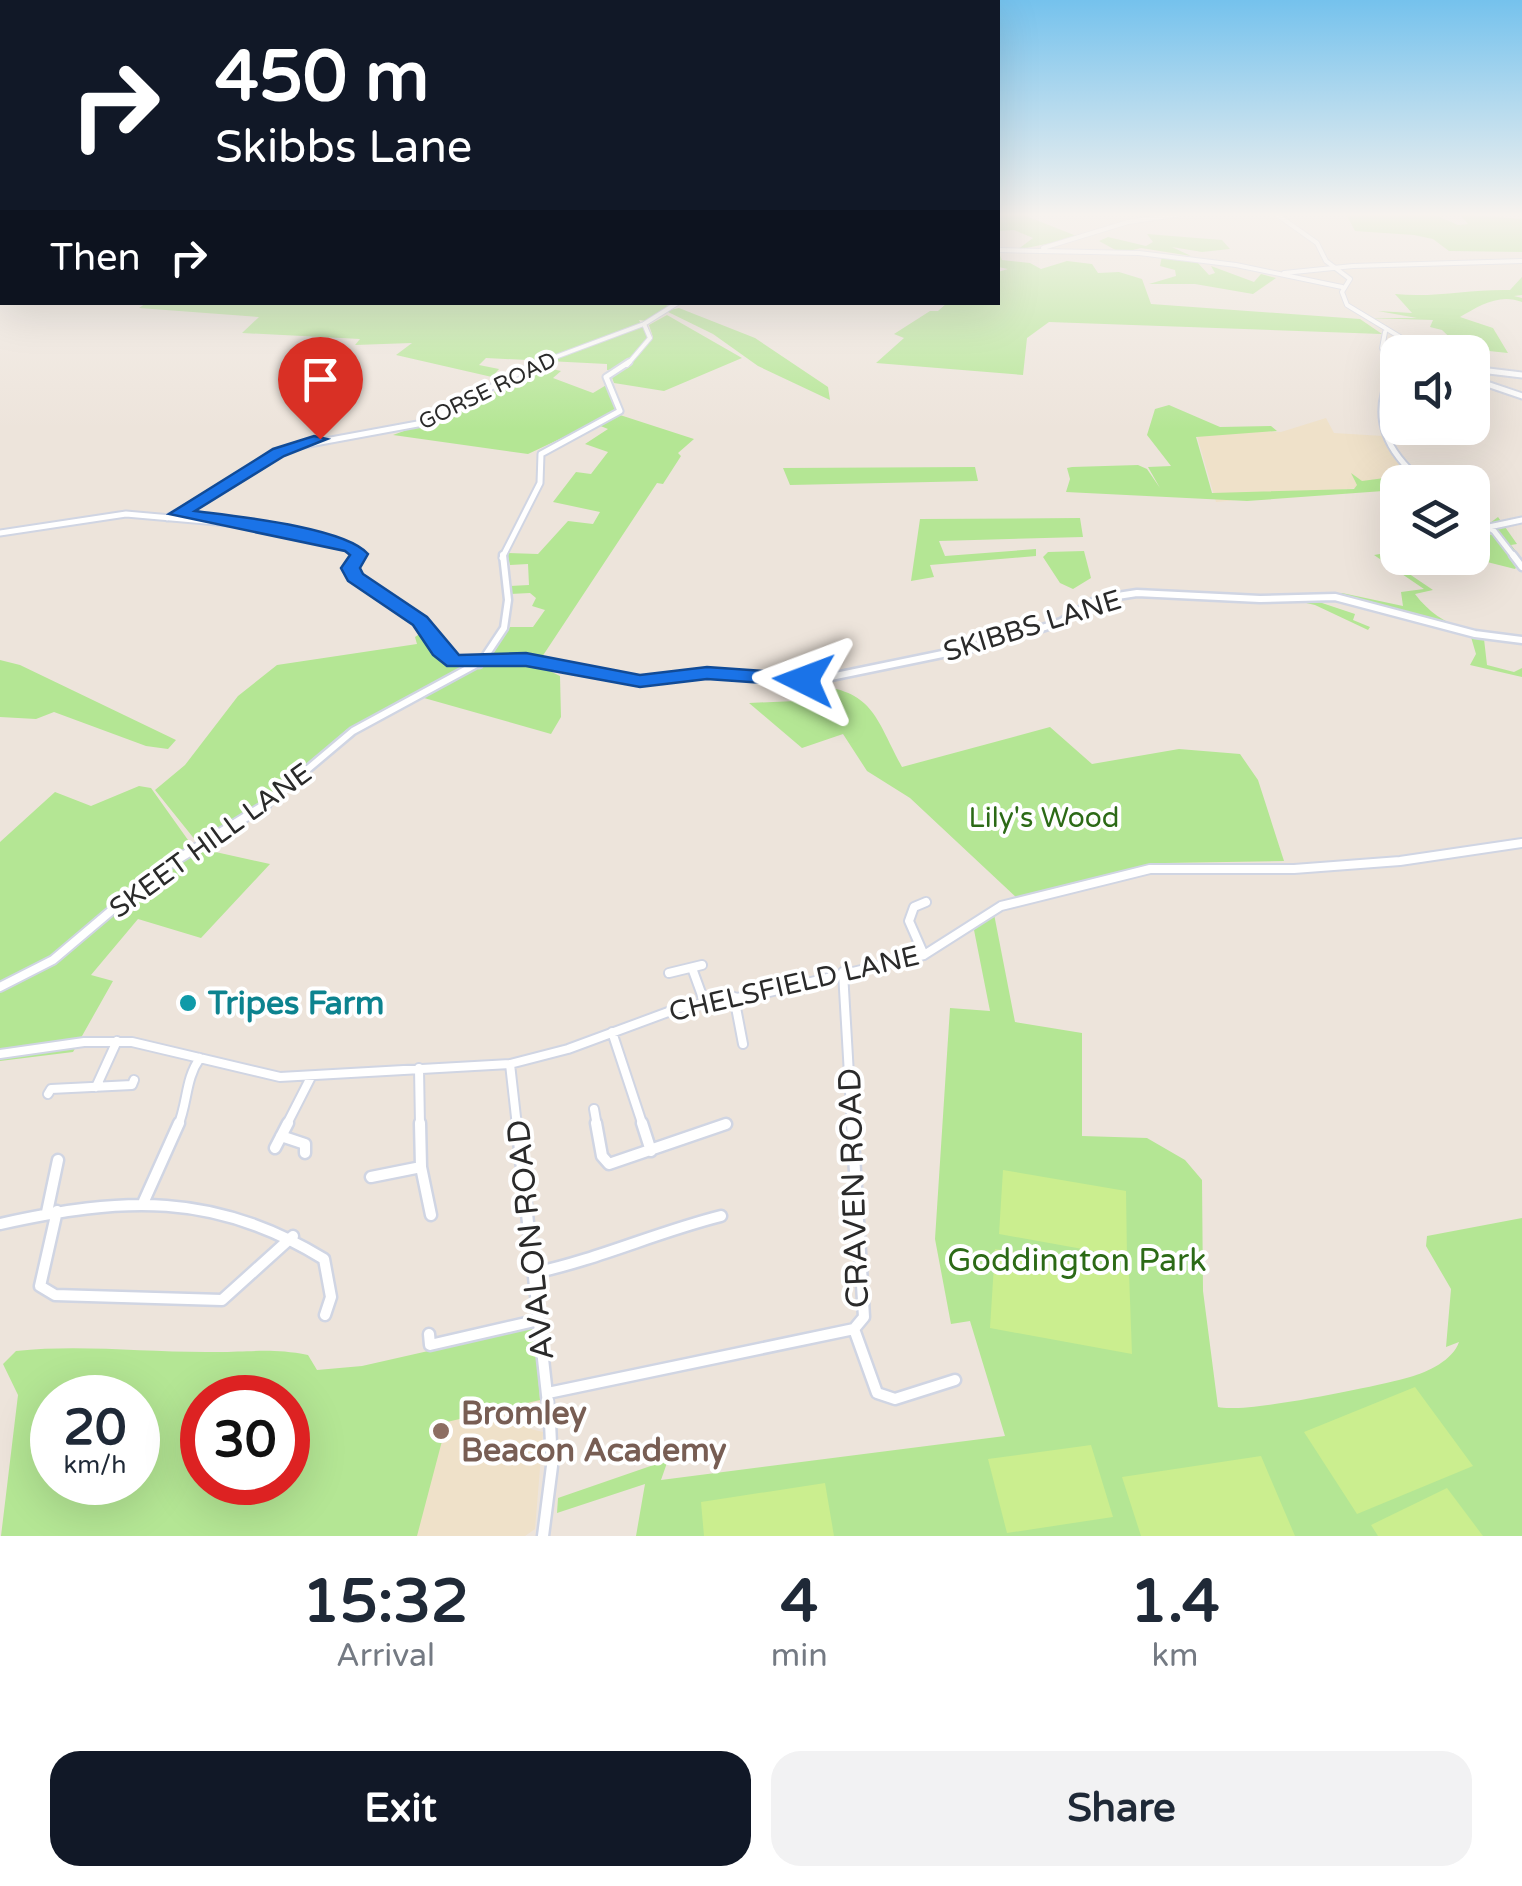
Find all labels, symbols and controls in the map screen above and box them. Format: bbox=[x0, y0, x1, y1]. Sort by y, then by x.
text: 450 m bbox=[215, 36, 429, 120]
icon: right bbox=[50, 40, 180, 170]
text: Skibbs Lane bbox=[215, 121, 472, 175]
icon: right bbox=[161, 230, 216, 285]
text: Then bbox=[50, 235, 141, 281]
map controls bbox=[1380, 335, 1490, 575]
button: sound bbox=[1380, 335, 1490, 445]
pin bbox=[278, 337, 363, 440]
street label: GORSE ROAD bbox=[414, 346, 560, 435]
icon: arrive bbox=[293, 352, 348, 407]
button: layers bbox=[1380, 465, 1490, 575]
street label: SKIBBS LANE bbox=[939, 583, 1125, 669]
position arrow bbox=[752, 628, 856, 732]
street label: SKEET HILL LANE bbox=[103, 756, 318, 926]
park label: Lily's Wood bbox=[969, 801, 1119, 835]
street label: CHELSFIELD LANE bbox=[666, 939, 923, 1029]
place label: Tripes Farm bbox=[207, 985, 384, 1023]
marker: Tripes Farm bbox=[177, 992, 199, 1014]
street label: CRAVEN ROAD bbox=[831, 1067, 877, 1309]
street label: AVALON ROAD bbox=[499, 1118, 563, 1362]
park label: Goddington Park bbox=[947, 1242, 1207, 1280]
speed limit sign: 30 bbox=[180, 1375, 310, 1505]
place label: Bromley Beacon Academy bbox=[461, 1395, 726, 1470]
text: 20 bbox=[64, 1398, 126, 1458]
marker: Bromley Beacon Academy bbox=[430, 1420, 452, 1442]
text: km/h bbox=[64, 1450, 126, 1480]
text: 15:32 bbox=[302, 1566, 469, 1638]
text: 4 bbox=[780, 1566, 818, 1638]
text: 1.4 bbox=[1130, 1566, 1220, 1638]
text: Arrival bbox=[336, 1637, 435, 1675]
text: min bbox=[771, 1637, 828, 1675]
text: km bbox=[1151, 1637, 1198, 1675]
button: Exit bbox=[50, 1751, 751, 1866]
button: Share bbox=[771, 1751, 1472, 1866]

